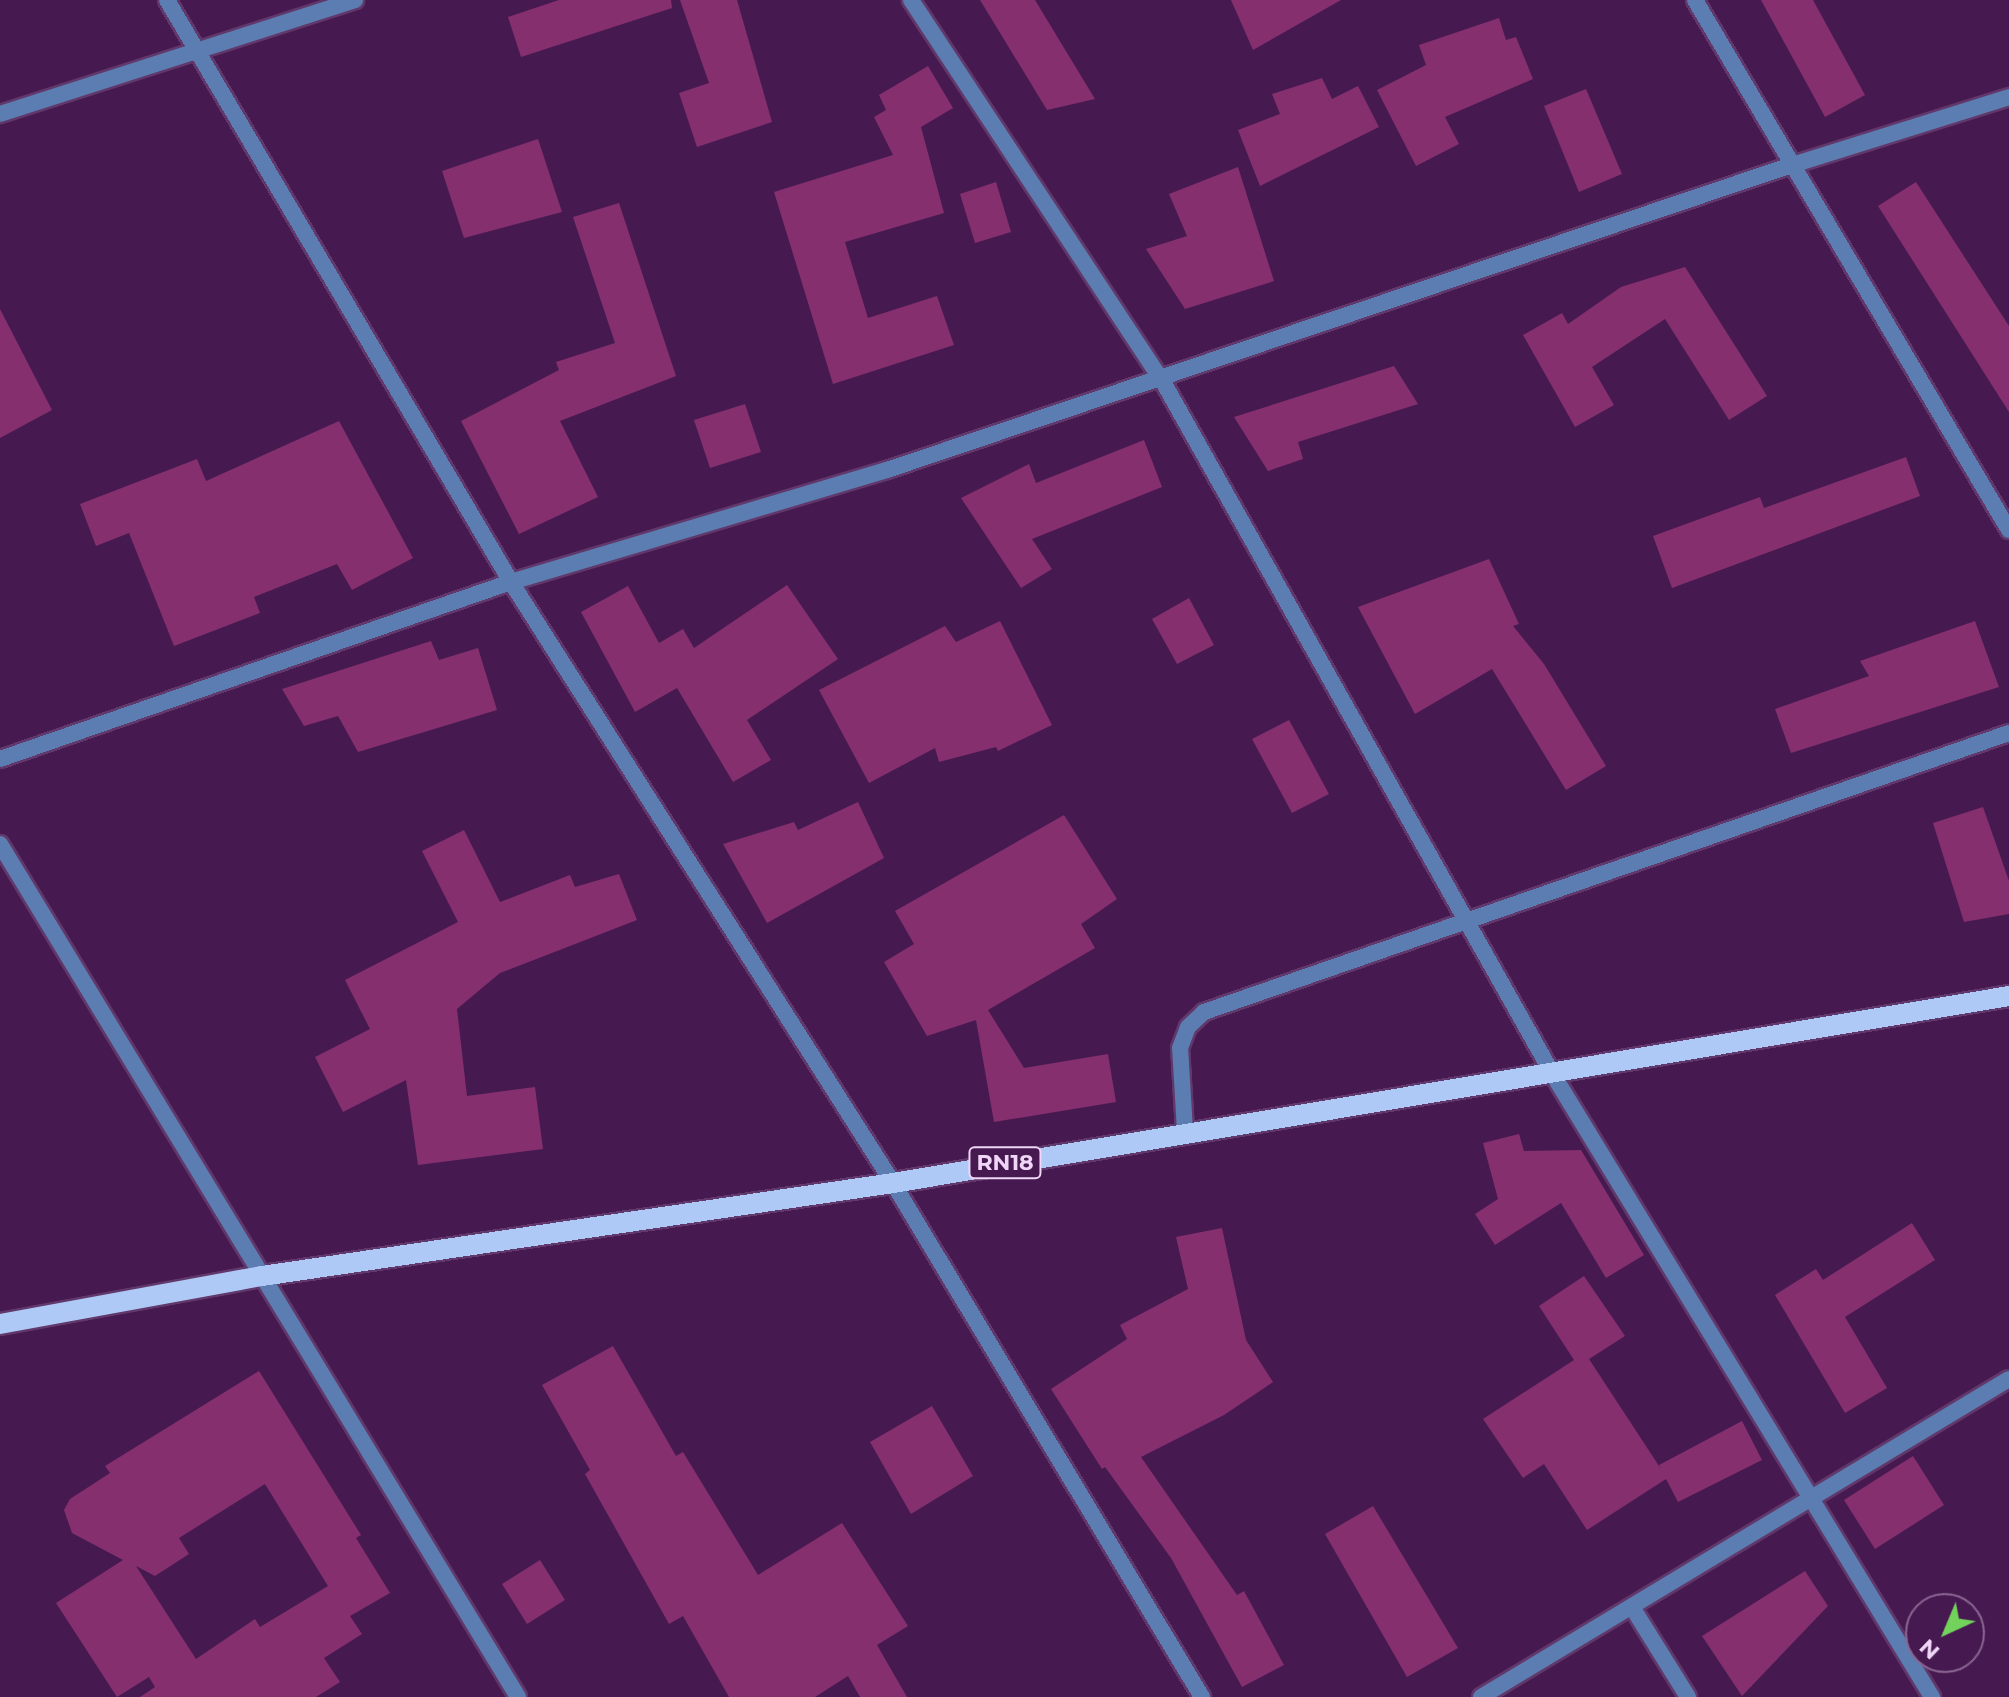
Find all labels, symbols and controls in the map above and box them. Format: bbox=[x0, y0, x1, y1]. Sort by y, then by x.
road number: RN18 bbox=[967, 1145, 1043, 1181]
north arrow bbox=[1905, 1593, 1985, 1673]
text: N bbox=[1914, 1633, 1945, 1665]

